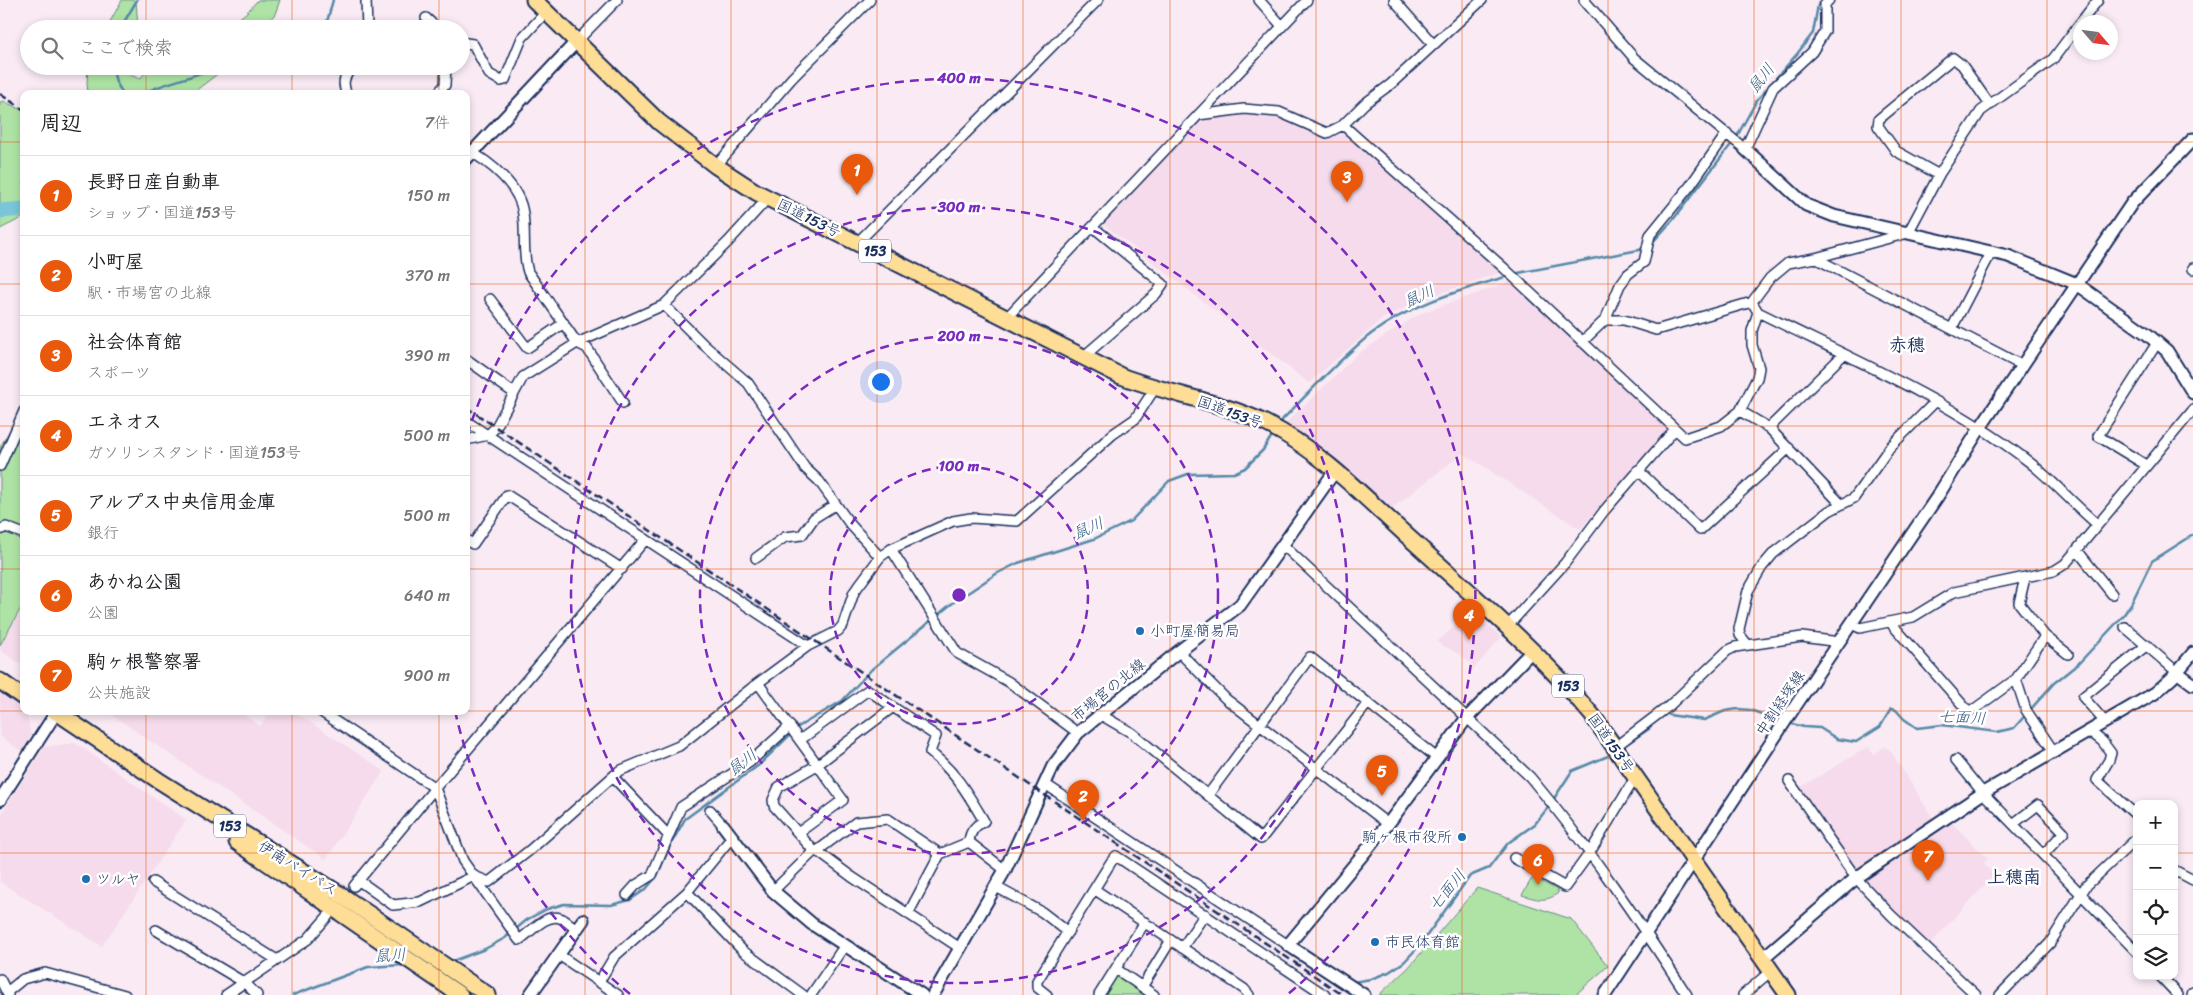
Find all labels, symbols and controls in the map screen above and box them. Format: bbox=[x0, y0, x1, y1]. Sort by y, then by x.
north arrow bbox=[2073, 15, 2118, 60]
search box bbox=[20, 20, 470, 75]
text: ここで検索 bbox=[78, 31, 173, 64]
icon: search bbox=[38, 34, 66, 62]
water label: 鼠川 bbox=[1740, 56, 1782, 100]
text: 400 m bbox=[936, 65, 981, 91]
text: 周辺 bbox=[40, 104, 82, 142]
text: 7件 bbox=[425, 108, 450, 137]
pin: 1 bbox=[841, 154, 873, 195]
pin: 3 bbox=[1331, 161, 1363, 202]
text: 長野日産自動車 bbox=[87, 165, 220, 198]
text: 1 bbox=[53, 181, 59, 210]
text: 150 m bbox=[407, 181, 450, 210]
street label: 国道153号 bbox=[772, 191, 846, 245]
text: 300 m bbox=[937, 194, 981, 220]
text: ショップ · 国道153号 bbox=[87, 198, 236, 227]
road number: 153 bbox=[859, 240, 891, 262]
text: 小町屋 bbox=[87, 245, 144, 278]
text: 2 bbox=[51, 261, 61, 290]
text: 370 m bbox=[406, 261, 450, 290]
water label: 鼠川 bbox=[1398, 276, 1440, 316]
text: 駅 · 市場宮の北線 bbox=[87, 278, 212, 307]
text: 200 m bbox=[936, 323, 981, 349]
text: 社会体育館 bbox=[87, 325, 182, 358]
district label: 赤穂 bbox=[1889, 329, 1925, 361]
text: 3 bbox=[52, 341, 60, 370]
text: 390 m bbox=[405, 341, 450, 370]
text: スポーツ bbox=[87, 358, 151, 387]
your location bbox=[868, 369, 894, 395]
street label: 国道153号 bbox=[1193, 388, 1267, 436]
text: エネオス bbox=[87, 405, 162, 438]
text: 4 bbox=[51, 421, 61, 450]
text: 500 m bbox=[404, 421, 450, 450]
text: ガソリンスタンド · 国道153号 bbox=[87, 438, 301, 467]
text: 100 m bbox=[939, 453, 980, 479]
text: アルプス中央信用金庫 bbox=[87, 485, 276, 518]
text: 5 bbox=[51, 501, 61, 530]
text: 500 m bbox=[404, 501, 450, 530]
water label: 鼠川 bbox=[1068, 508, 1108, 548]
text: 銀行 bbox=[87, 518, 119, 547]
text: あかね公園 bbox=[87, 565, 182, 598]
text: 6 bbox=[51, 581, 61, 610]
text: 640 m bbox=[404, 581, 450, 610]
centre of rings bbox=[950, 586, 968, 604]
text: 公園 bbox=[87, 598, 119, 627]
pin: 4 bbox=[1453, 599, 1485, 640]
place label: 小町屋簡易局 bbox=[1150, 618, 1240, 644]
marker: 小町屋簡易局 bbox=[1134, 625, 1146, 637]
text: 駒ヶ根警察署 bbox=[87, 645, 201, 678]
street label: 市場宮の北線 bbox=[1065, 652, 1151, 728]
text: 7 bbox=[51, 661, 61, 690]
text: 900 m bbox=[404, 661, 450, 690]
street label: 中割経塚線 bbox=[1748, 665, 1812, 741]
road number: 153 bbox=[1552, 674, 1584, 698]
text: 公共施設 bbox=[87, 678, 151, 707]
water label: 七面川 bbox=[1937, 701, 1987, 733]
street label: 国道153号 bbox=[1581, 707, 1641, 779]
water label: 鼠川 bbox=[720, 741, 764, 783]
pin: 5 bbox=[1366, 755, 1398, 796]
pin: 2 bbox=[1067, 780, 1099, 821]
map controls bbox=[2133, 800, 2178, 980]
button: + bbox=[2133, 800, 2178, 845]
road number: 153 bbox=[214, 814, 246, 838]
place label: 駒ヶ根市役所 bbox=[1362, 824, 1452, 850]
marker: 駒ヶ根市役所 bbox=[1456, 831, 1468, 843]
street label: 伊南バイパス bbox=[253, 833, 343, 903]
pin: 7 bbox=[1912, 840, 1944, 881]
pin: 6 bbox=[1522, 844, 1554, 885]
button: − bbox=[2133, 845, 2178, 890]
district label: 上穂南 bbox=[1987, 861, 2041, 893]
water label: 七面川 bbox=[1420, 862, 1474, 918]
place label: ツルヤ bbox=[96, 866, 140, 892]
marker: ツルヤ bbox=[80, 873, 92, 885]
button: locate bbox=[2133, 890, 2178, 935]
place label: 市民体育館 bbox=[1385, 929, 1460, 955]
button: layers bbox=[2133, 935, 2178, 980]
marker: 市民体育館 bbox=[1369, 936, 1381, 948]
water label: 鼠川 bbox=[373, 939, 407, 971]

